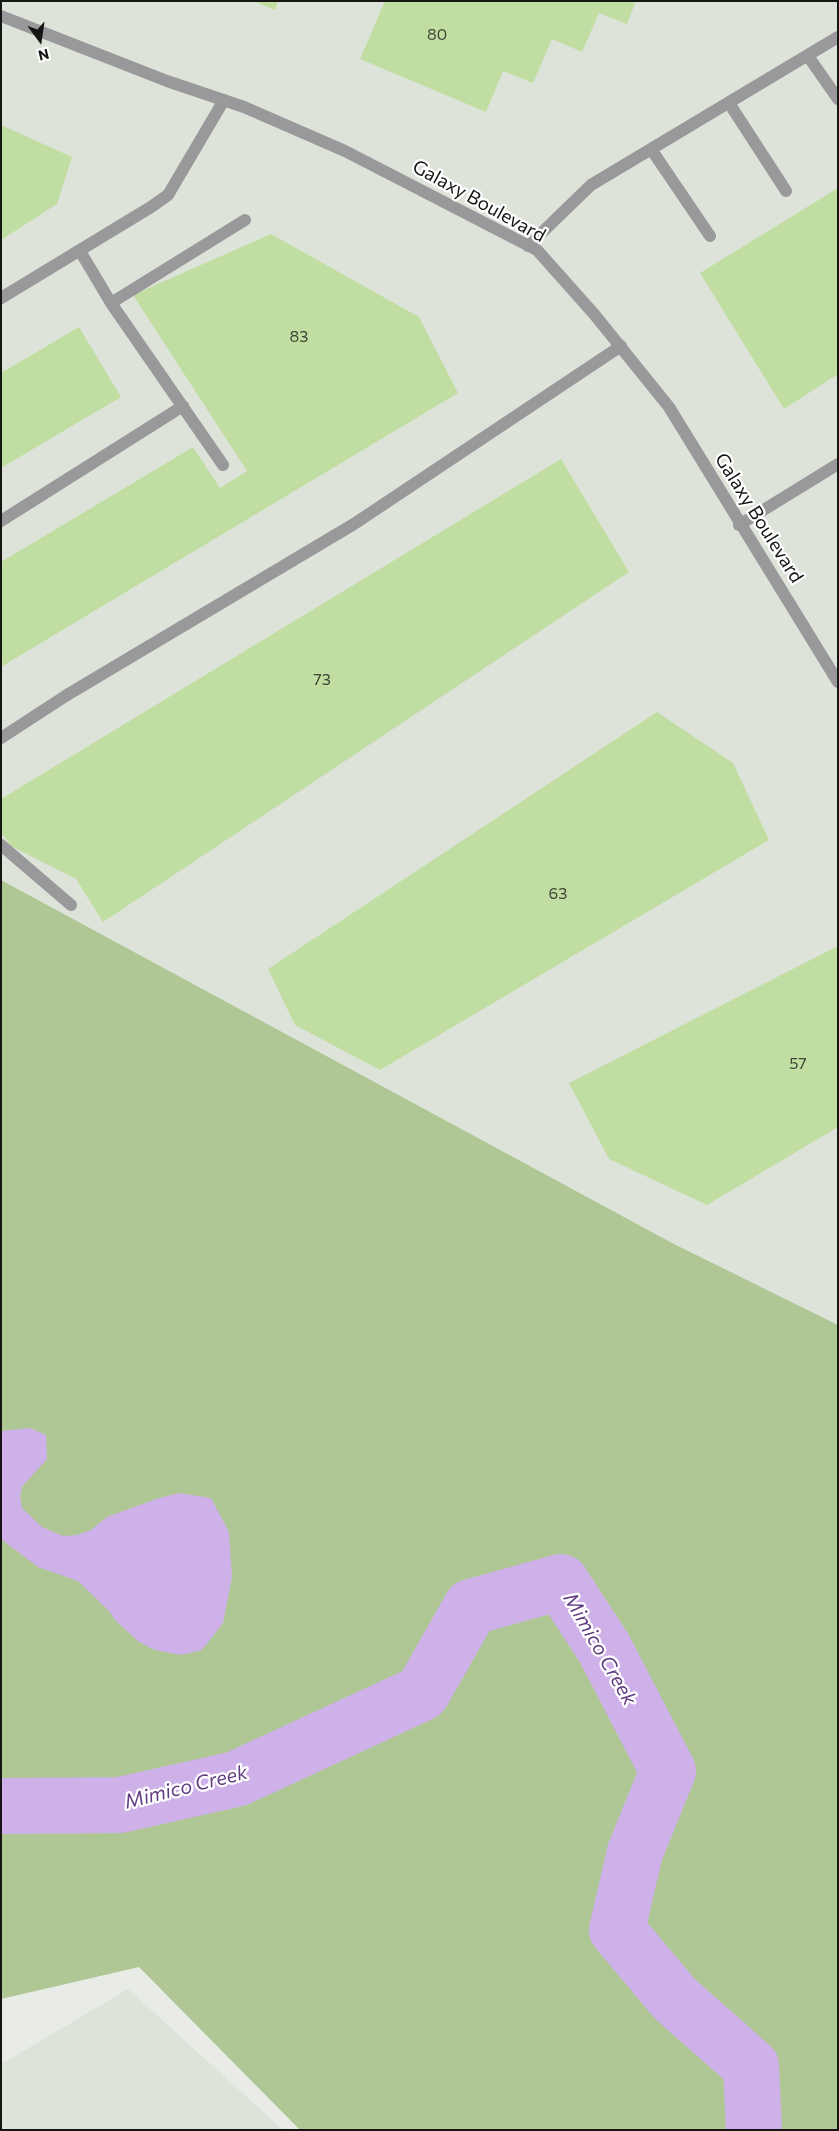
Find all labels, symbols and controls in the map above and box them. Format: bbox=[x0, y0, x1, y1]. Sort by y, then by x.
north arrow bbox=[15, 15, 65, 65]
house number: 80 bbox=[427, 25, 447, 45]
text: N bbox=[37, 46, 51, 65]
street label: Galaxy Boulevard bbox=[408, 155, 550, 247]
house number: 83 bbox=[290, 327, 308, 347]
street label: Galaxy Boulevard bbox=[710, 449, 808, 587]
house number: 73 bbox=[313, 670, 331, 690]
house number: 63 bbox=[549, 884, 567, 904]
house number: 57 bbox=[789, 1054, 807, 1074]
water label: Mimico Creek bbox=[558, 1589, 642, 1709]
water label: Mimico Creek bbox=[122, 1760, 250, 1814]

